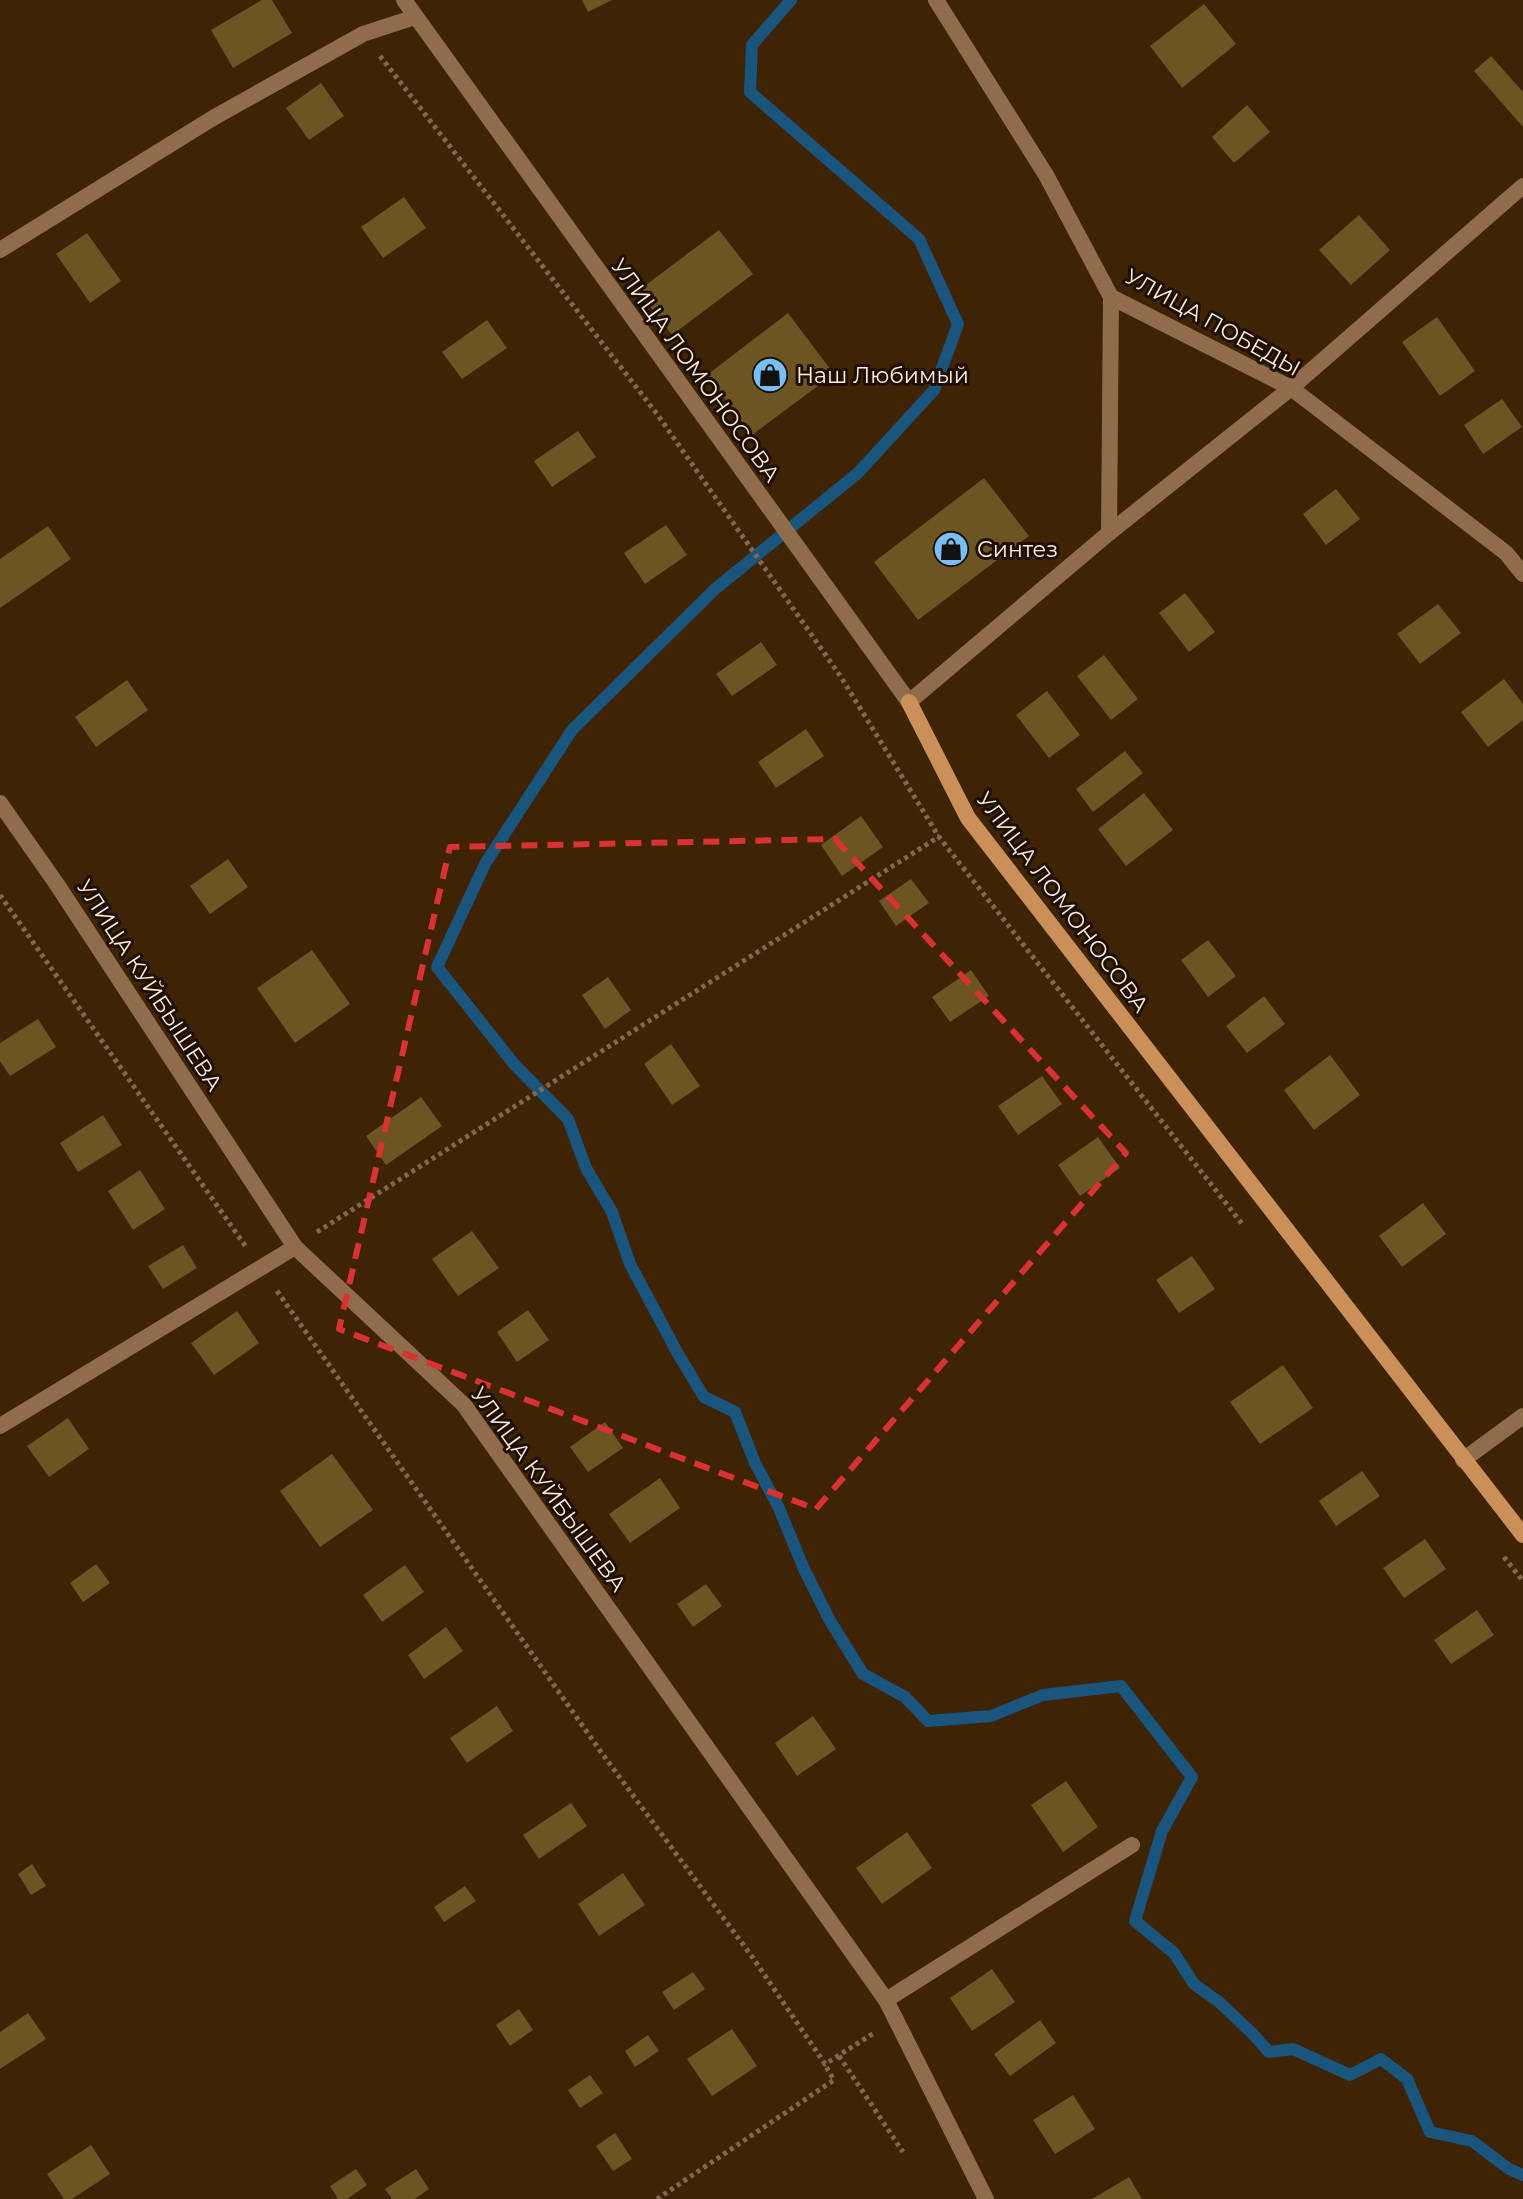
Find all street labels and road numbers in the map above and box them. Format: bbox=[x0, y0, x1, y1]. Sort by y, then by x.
street label: УЛИЦА ЛОМОНОСОВА bbox=[606, 253, 786, 488]
street label: УЛИЦА ПОБЕДЫ bbox=[1120, 263, 1305, 382]
street label: УЛИЦА ЛОМОНОСОВА bbox=[971, 787, 1155, 1018]
street label: УЛИЦА КУЙБЫШЕВА bbox=[71, 874, 228, 1097]
street label: УЛИЦА КУЙБЫШЕВА bbox=[465, 1382, 632, 1598]

